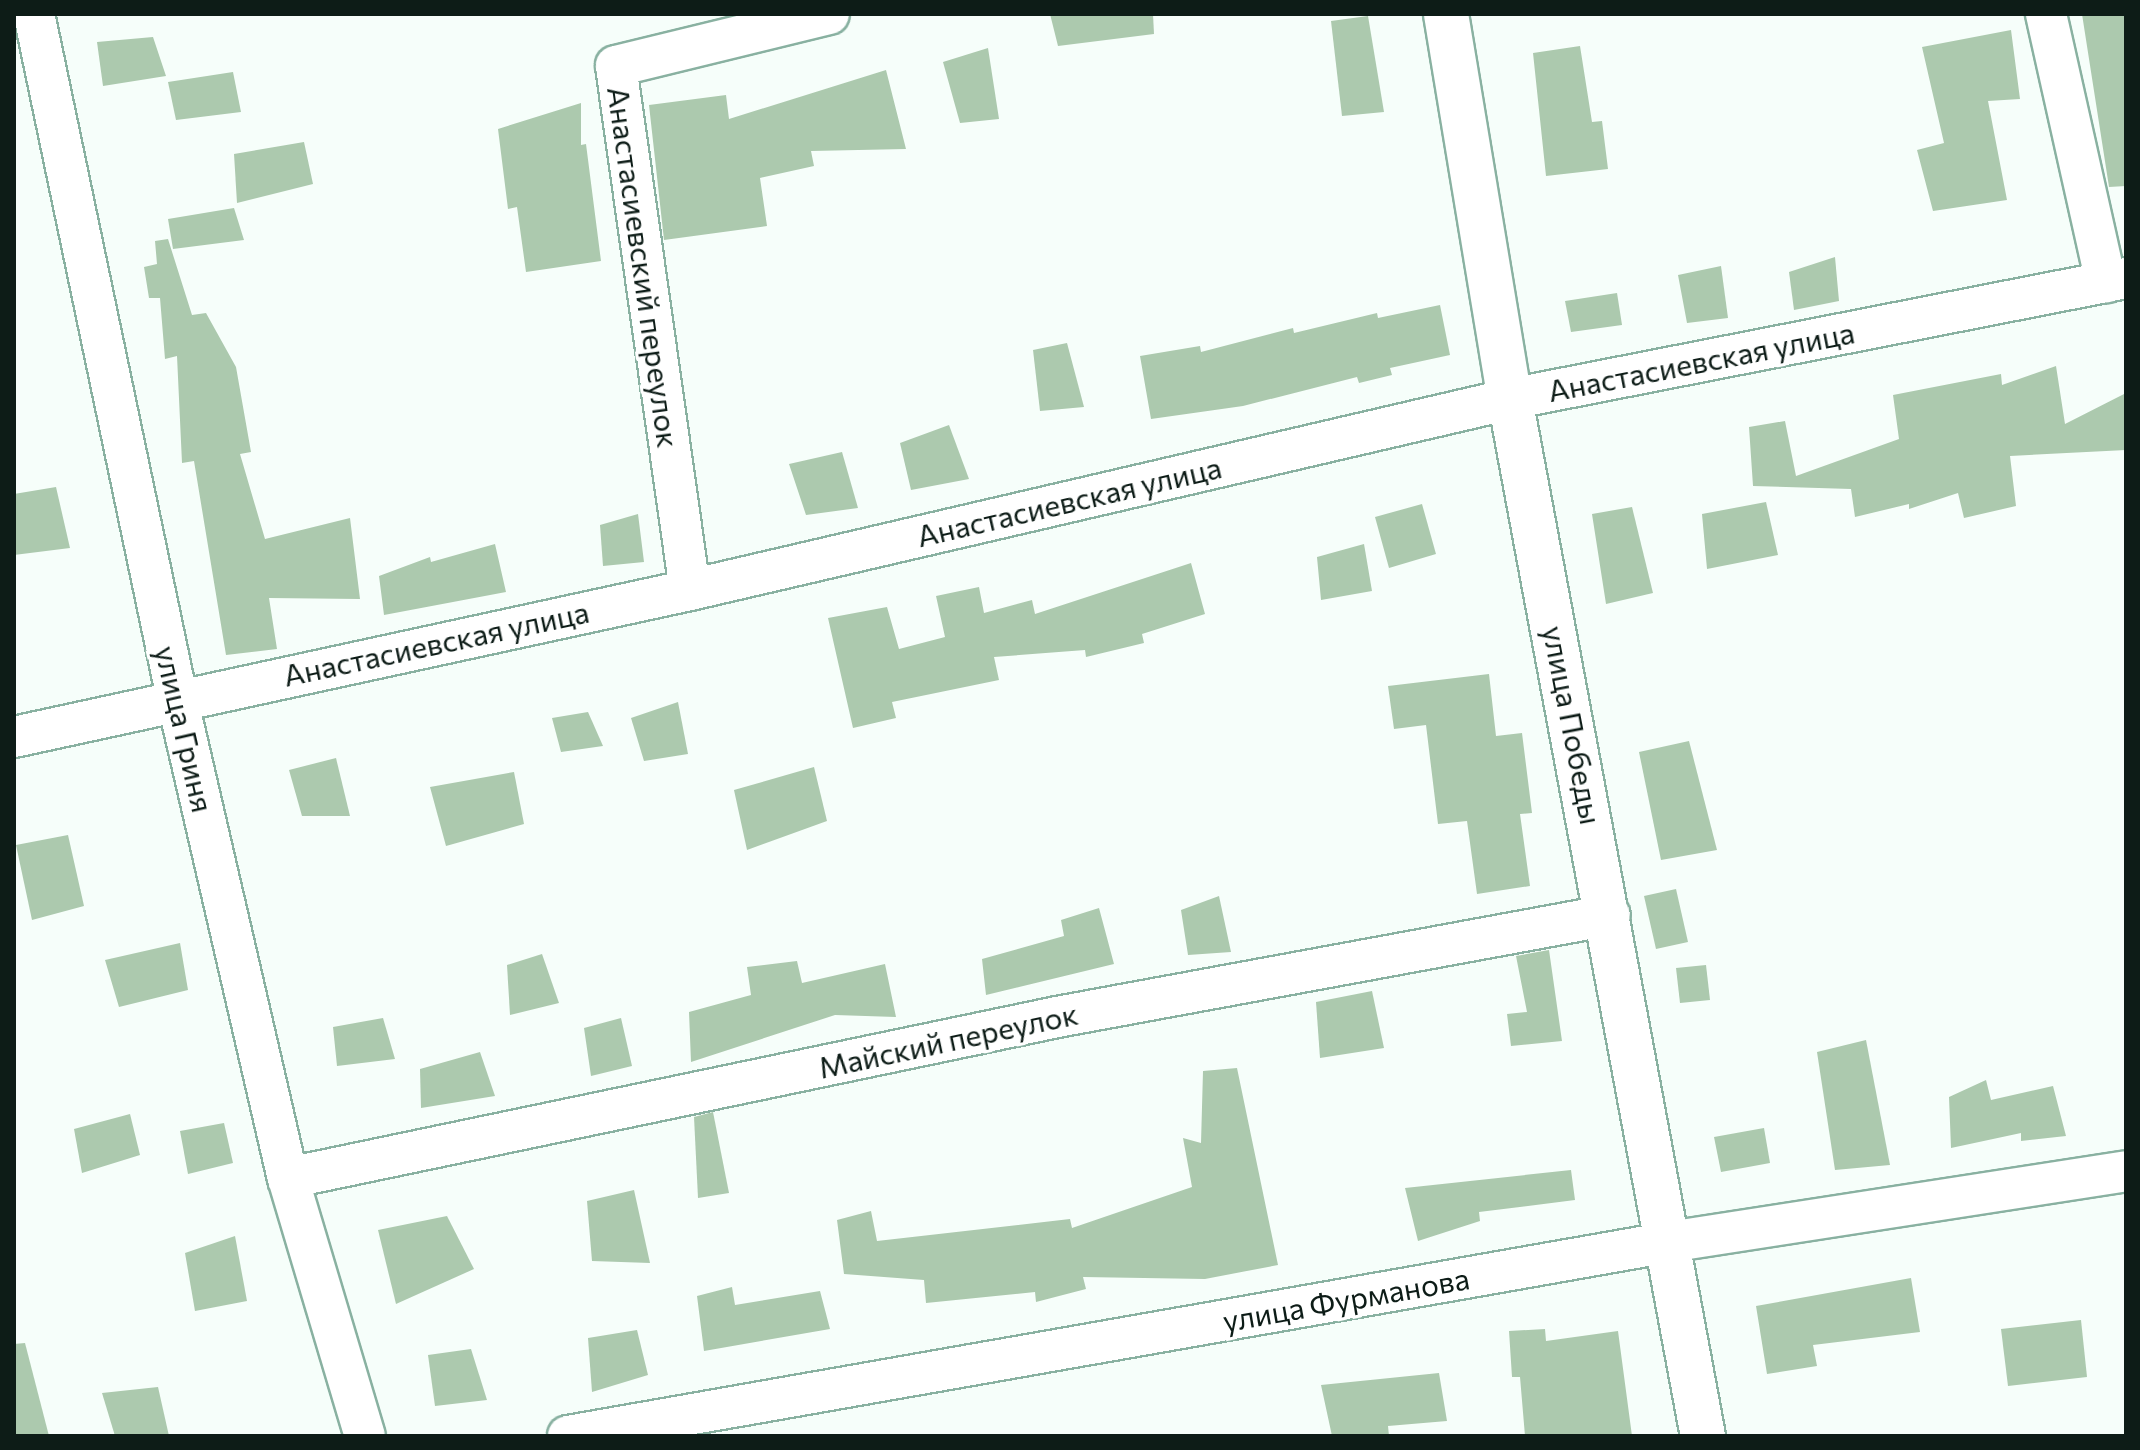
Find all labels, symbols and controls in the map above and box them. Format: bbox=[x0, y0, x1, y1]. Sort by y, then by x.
street label: Анастасиевский переулок bbox=[601, 84, 687, 450]
street label: Анастасиевская улица bbox=[1545, 314, 1857, 408]
street label: Анастасиевская улица bbox=[913, 448, 1225, 554]
street label: Анастасиевская улица bbox=[280, 593, 592, 693]
street label: улица Победы bbox=[1536, 623, 1610, 827]
street label: улица Гриня bbox=[148, 642, 222, 816]
street label: Майский переулок bbox=[815, 995, 1081, 1085]
street label: улица Фурманова bbox=[1220, 1260, 1472, 1338]

